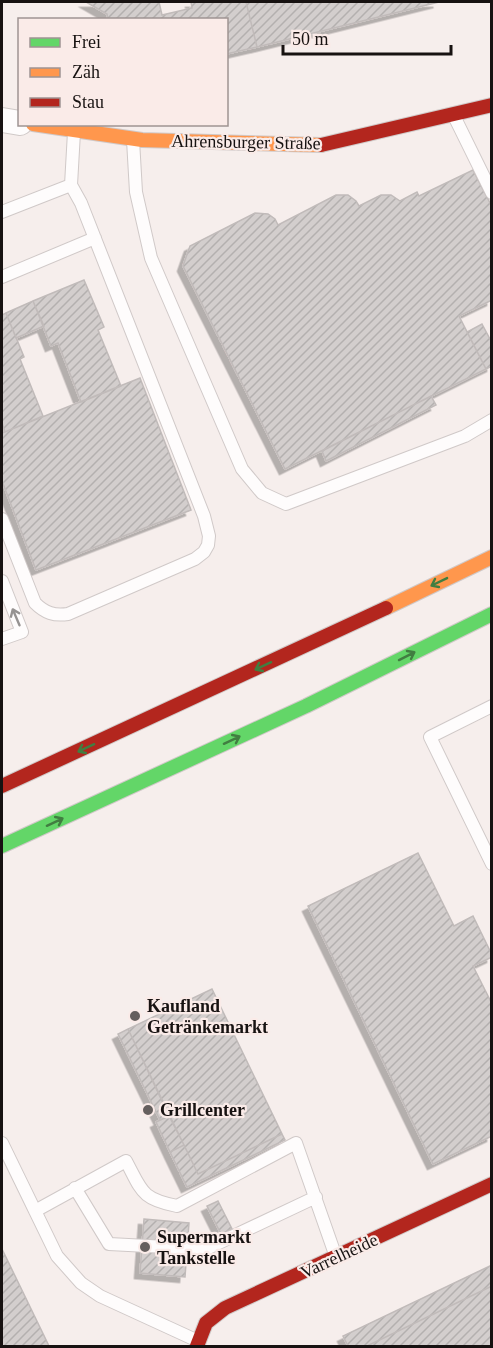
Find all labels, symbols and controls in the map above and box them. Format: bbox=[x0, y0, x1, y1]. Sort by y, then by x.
legend bbox=[18, 18, 228, 126]
scale bar bbox=[283, 18, 451, 56]
text: 50 m bbox=[292, 29, 329, 49]
text: Frei bbox=[72, 32, 101, 52]
text: Zäh bbox=[72, 62, 100, 82]
text: Stau bbox=[72, 92, 104, 112]
street label: Ahrensburger Straße bbox=[171, 131, 321, 153]
one-way arrow bbox=[430, 577, 448, 588]
one-way arrow bbox=[10, 608, 21, 627]
one-way arrow bbox=[398, 649, 416, 661]
one-way arrow bbox=[254, 662, 272, 673]
one-way arrow bbox=[222, 734, 240, 746]
one-way arrow bbox=[77, 742, 95, 754]
one-way arrow bbox=[45, 815, 63, 827]
place label: Kaufland Getränkemarkt bbox=[147, 996, 268, 1037]
marker: Kaufland Getränkemarkt bbox=[128, 1009, 142, 1023]
place label: Grillcenter bbox=[160, 1100, 245, 1120]
marker: Grillcenter bbox=[141, 1103, 155, 1117]
place label: Supermarkt Tankstelle bbox=[157, 1227, 251, 1268]
street label: Varrelheide bbox=[297, 1229, 381, 1283]
marker: Supermarkt Tankstelle bbox=[138, 1240, 152, 1254]

